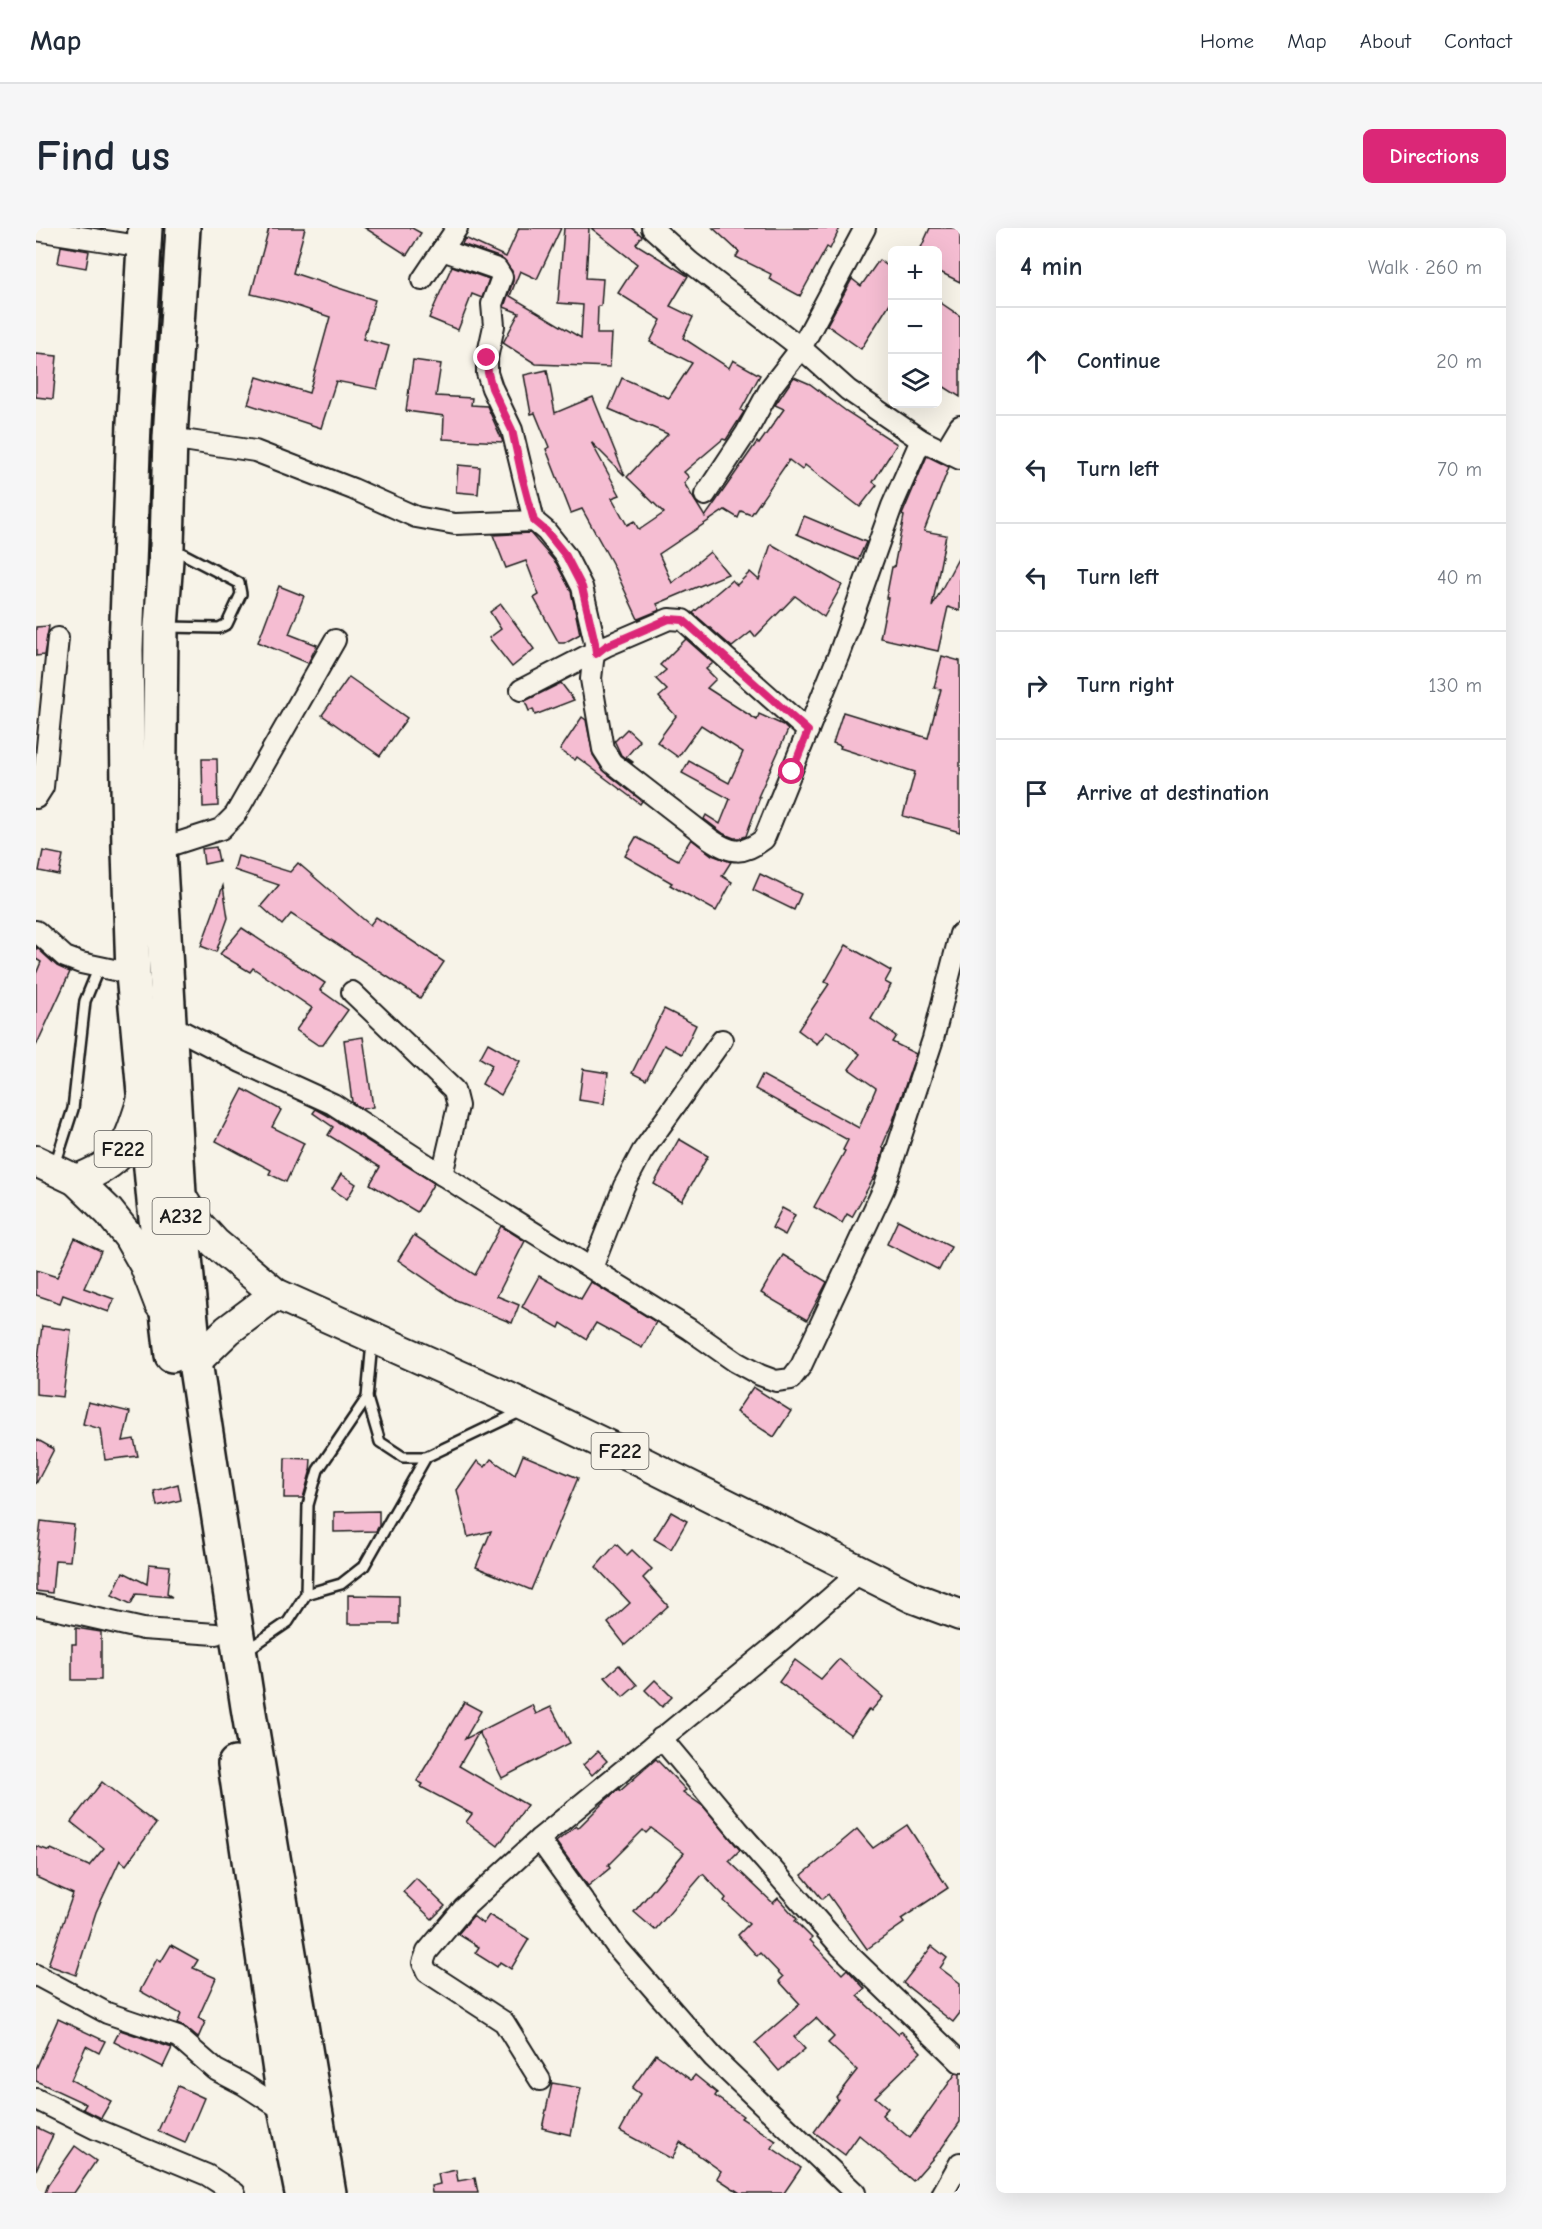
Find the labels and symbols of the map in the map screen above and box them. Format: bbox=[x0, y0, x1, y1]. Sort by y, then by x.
route end bbox=[473, 344, 499, 370]
route start bbox=[778, 758, 804, 784]
road number: F222 bbox=[94, 1131, 152, 1167]
road number: A232 bbox=[152, 1198, 210, 1234]
road number: F222 bbox=[592, 1433, 648, 1469]

